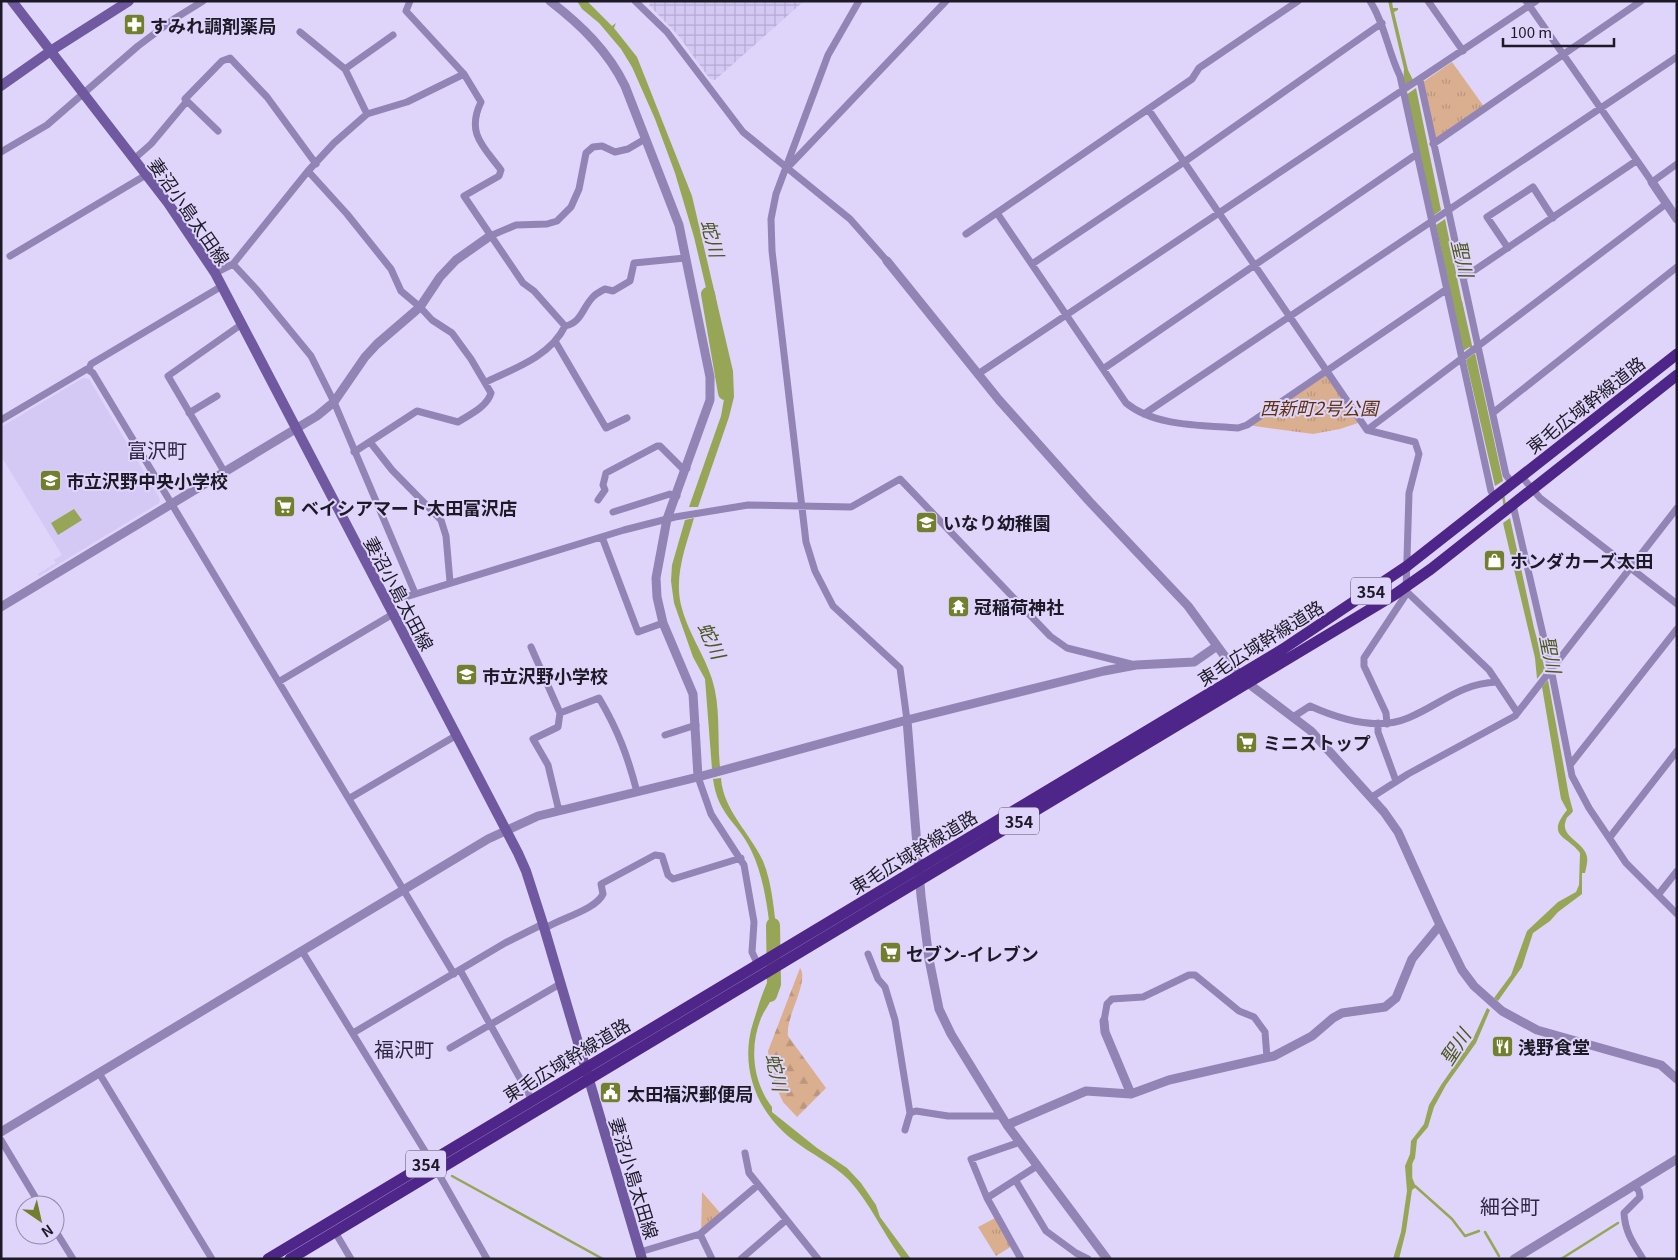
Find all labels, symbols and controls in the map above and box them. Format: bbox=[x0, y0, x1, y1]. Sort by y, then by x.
place label: すみれ調剤薬局 bbox=[150, 12, 276, 38]
pharmacy icon: すみれ調剤薬局 bbox=[122, 13, 146, 37]
scale bar bbox=[1503, 15, 1614, 47]
text: 100 m bbox=[1510, 21, 1552, 42]
street label: 妻沼小島太田線 bbox=[143, 152, 237, 270]
water label: 蛇川 bbox=[696, 216, 732, 262]
water label: 聖川 bbox=[1447, 236, 1482, 281]
street label: 東毛広域幹線道路 bbox=[1520, 349, 1650, 459]
park label: 西新町2号公園 bbox=[1260, 394, 1381, 420]
district label: 富沢町 bbox=[127, 435, 187, 464]
place label: 市立沢野中央小学校 bbox=[66, 467, 228, 493]
school or university icon: 市立沢野中央小学校 bbox=[38, 468, 62, 492]
place label: ベイシアマート太田富沢店 bbox=[301, 494, 517, 520]
supermarket icon: ベイシアマート太田富沢店 bbox=[273, 495, 297, 519]
place label: いなり幼稚園 bbox=[943, 509, 1051, 535]
school or university icon: いなり幼稚園 bbox=[915, 510, 939, 534]
street label: 妻沼小島太田線 bbox=[359, 531, 441, 655]
place label: ホンダカーズ太田 bbox=[1510, 547, 1653, 573]
shop icon: ホンダカーズ太田 bbox=[1482, 548, 1506, 572]
road number: 354 bbox=[1351, 578, 1391, 604]
place label: 冠稲荷神社 bbox=[974, 593, 1064, 619]
street label: 東毛広域幹線道路 bbox=[1192, 593, 1328, 691]
temple icon: 冠稲荷神社 bbox=[946, 594, 970, 618]
water label: 蛇川 bbox=[693, 617, 734, 665]
water label: 聖川 bbox=[1535, 633, 1569, 677]
place label: 市立沢野小学校 bbox=[482, 662, 608, 688]
school or university icon: 市立沢野小学校 bbox=[454, 663, 478, 687]
place label: ミニストップ bbox=[1263, 729, 1371, 755]
supermarket icon: ミニストップ bbox=[1235, 730, 1259, 754]
street label: 東毛広域幹線道路 bbox=[845, 803, 981, 899]
road number: 354 bbox=[999, 808, 1039, 834]
place label: セブン-イレブン bbox=[906, 940, 1039, 966]
supermarket icon: セブン-イレブン bbox=[878, 941, 902, 965]
street label: 東毛広域幹線道路 bbox=[498, 1011, 634, 1107]
water label: 聖川 bbox=[1432, 1021, 1477, 1069]
place label: 浅野食堂 bbox=[1518, 1033, 1590, 1059]
district label: 福沢町 bbox=[374, 1034, 434, 1063]
restaurant icon: 浅野食堂 bbox=[1490, 1034, 1514, 1058]
water label: 蛇川 bbox=[761, 1051, 796, 1095]
place label: 太田福沢郵便局 bbox=[627, 1080, 753, 1106]
public building icon: 太田福沢郵便局 bbox=[599, 1081, 623, 1105]
street label: 妻沼小島太田線 bbox=[604, 1114, 666, 1242]
road number: 354 bbox=[406, 1150, 446, 1178]
district label: 細谷町 bbox=[1480, 1191, 1540, 1220]
north arrow bbox=[15, 1195, 65, 1245]
text: N bbox=[38, 1220, 58, 1243]

